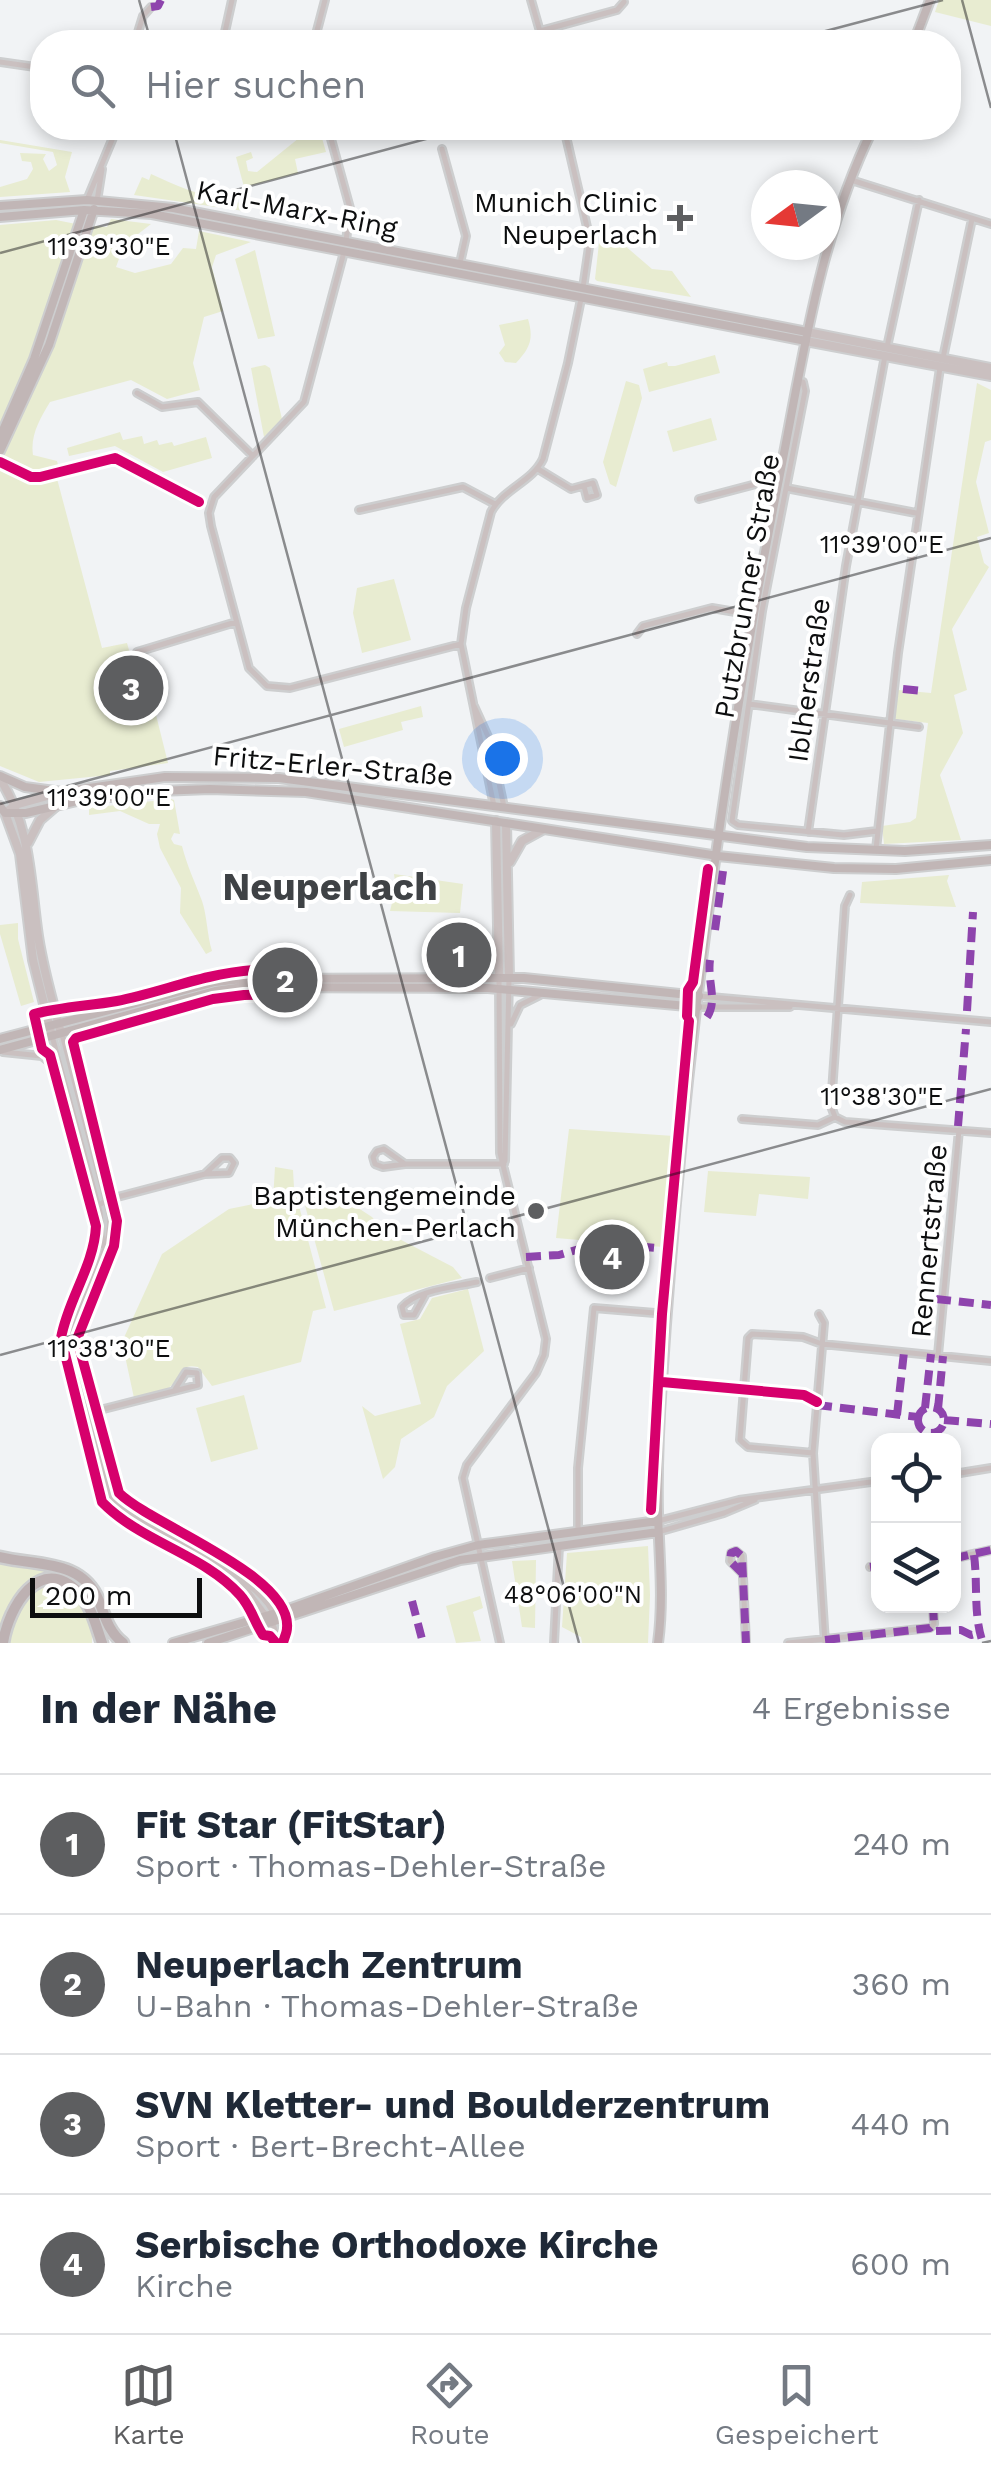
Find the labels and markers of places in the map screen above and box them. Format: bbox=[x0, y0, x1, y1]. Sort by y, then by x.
place label: Munich Clinic Neuperlach bbox=[474, 186, 658, 251]
marker: Munich Clinic Neuperlach bbox=[667, 205, 693, 231]
pin: 3 bbox=[98, 650, 164, 726]
pin: 1 bbox=[426, 918, 492, 992]
pin: 2 bbox=[252, 942, 318, 1018]
place label: Baptistengemeinde München-Perlach bbox=[253, 1179, 516, 1244]
marker: Baptistengemeinde München-Perlach bbox=[525, 1200, 547, 1222]
pin: 4 bbox=[580, 1220, 644, 1294]

